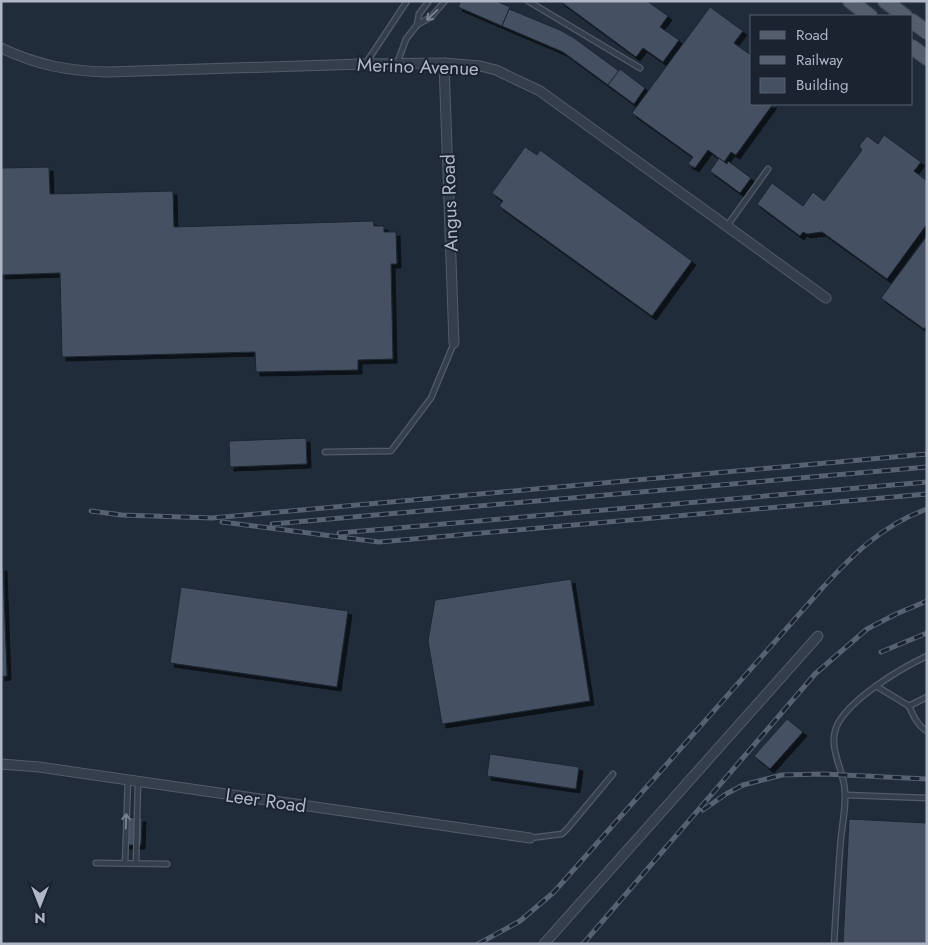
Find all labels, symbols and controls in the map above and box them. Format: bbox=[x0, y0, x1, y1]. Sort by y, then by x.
one-way arrow bbox=[426, 9, 439, 21]
legend bbox=[750, 15, 913, 105]
text: Road bbox=[796, 24, 828, 46]
text: Railway bbox=[796, 49, 843, 71]
street label: Merino Avenue bbox=[357, 51, 480, 82]
text: Building bbox=[796, 74, 848, 96]
street label: Angus Road bbox=[434, 154, 465, 252]
street label: Leer Road bbox=[224, 781, 308, 820]
one-way arrow bbox=[122, 814, 131, 830]
north arrow bbox=[15, 880, 65, 930]
text: N bbox=[34, 908, 46, 928]

